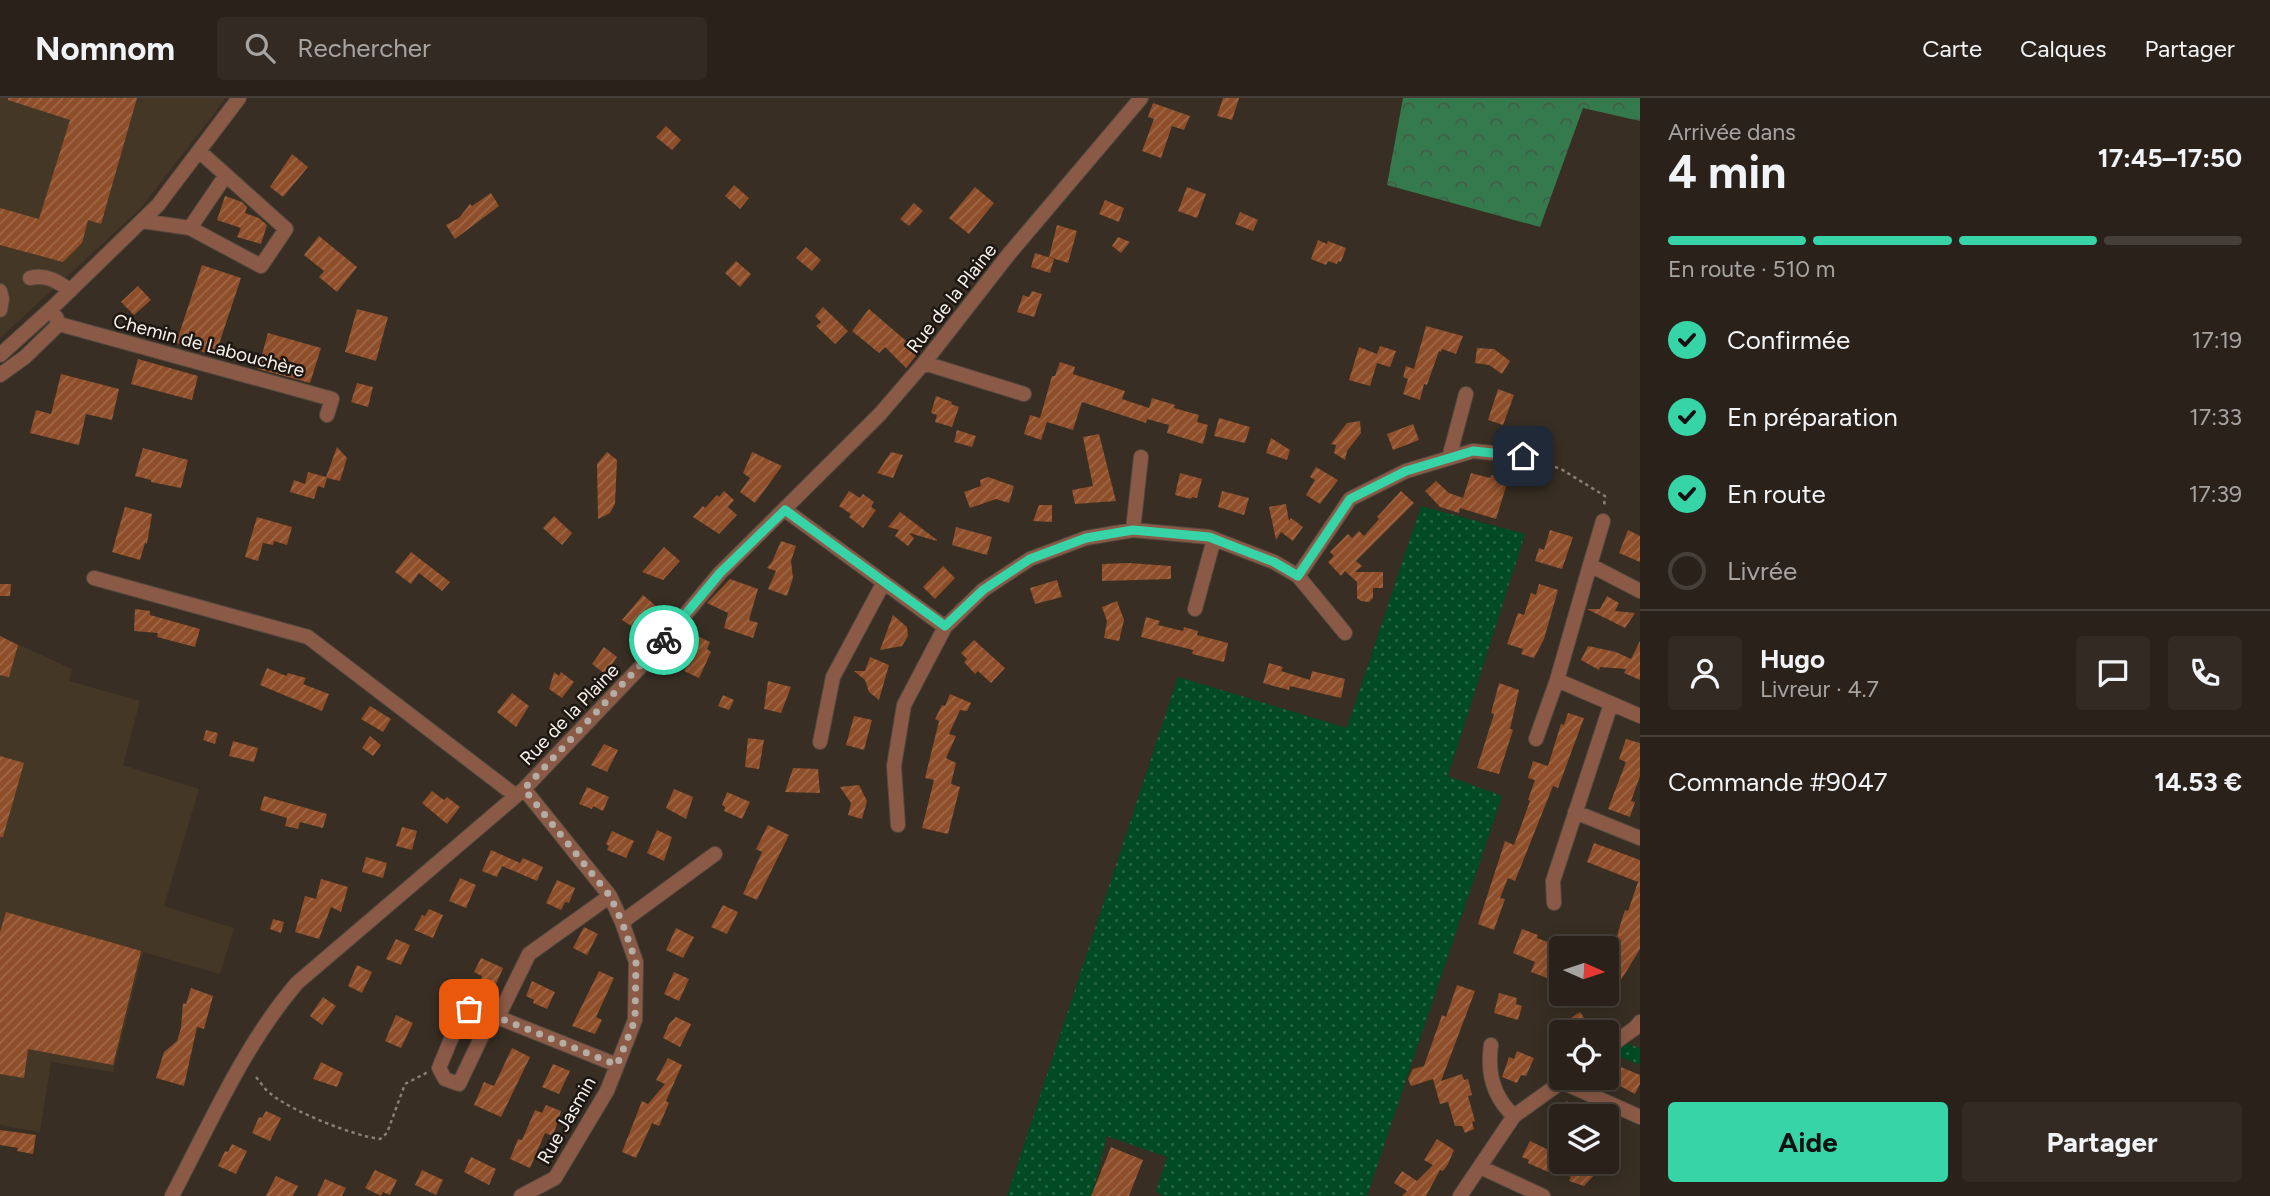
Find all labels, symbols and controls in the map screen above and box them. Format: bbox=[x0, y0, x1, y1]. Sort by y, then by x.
search box bbox=[217, 17, 707, 80]
text: Nomnom bbox=[35, 29, 175, 68]
icon: search bbox=[241, 29, 279, 67]
text: Rechercher bbox=[297, 32, 431, 64]
text: Carte bbox=[1922, 34, 1982, 63]
text: Calques bbox=[2020, 34, 2106, 63]
text: Partager bbox=[2144, 34, 2235, 63]
text: Arrivée dans bbox=[1668, 118, 1796, 146]
text: 17:45–17:50 bbox=[2098, 142, 2242, 174]
text: 4 min bbox=[1668, 144, 1786, 200]
street label: Rue de la Plaine bbox=[902, 239, 1001, 358]
text: En route · 510 m bbox=[1668, 255, 1835, 283]
street label: Chemin de Labouchère bbox=[111, 309, 307, 382]
icon: check bbox=[1668, 321, 1706, 359]
text: Confirmée bbox=[1727, 324, 1850, 356]
text: 17:19 bbox=[2192, 326, 2242, 354]
icon: check bbox=[1668, 398, 1706, 436]
text: En préparation bbox=[1727, 401, 1898, 433]
text: 17:33 bbox=[2189, 403, 2242, 431]
pin bbox=[1493, 426, 1553, 486]
icon: home bbox=[1504, 437, 1542, 475]
icon: check bbox=[1668, 475, 1706, 513]
text: En route bbox=[1727, 478, 1826, 510]
text: 17:39 bbox=[2189, 480, 2242, 508]
text: Livrée bbox=[1727, 555, 1797, 587]
courier bbox=[629, 605, 699, 675]
icon: bike bbox=[645, 621, 683, 659]
button: person bbox=[1668, 636, 1742, 710]
button: chat bbox=[2076, 636, 2150, 710]
button: phone bbox=[2168, 636, 2242, 710]
text: Hugo bbox=[1760, 643, 1825, 675]
street label: Rue de la Plaine bbox=[515, 659, 624, 770]
text: Livreur · 4.7 bbox=[1760, 675, 1879, 703]
text: Commande #9047 bbox=[1668, 766, 1888, 798]
text: 14.53 € bbox=[2154, 766, 2242, 798]
north arrow bbox=[1549, 936, 1619, 1006]
map controls bbox=[1549, 936, 1619, 1174]
pin bbox=[439, 979, 499, 1039]
icon: bag bbox=[450, 990, 488, 1028]
button: locate bbox=[1549, 1020, 1619, 1090]
street label: Rue Jasmin bbox=[532, 1072, 601, 1168]
button: Aide bbox=[1668, 1102, 1948, 1182]
button: Partager bbox=[1962, 1102, 2242, 1182]
button: layers bbox=[1549, 1104, 1619, 1174]

